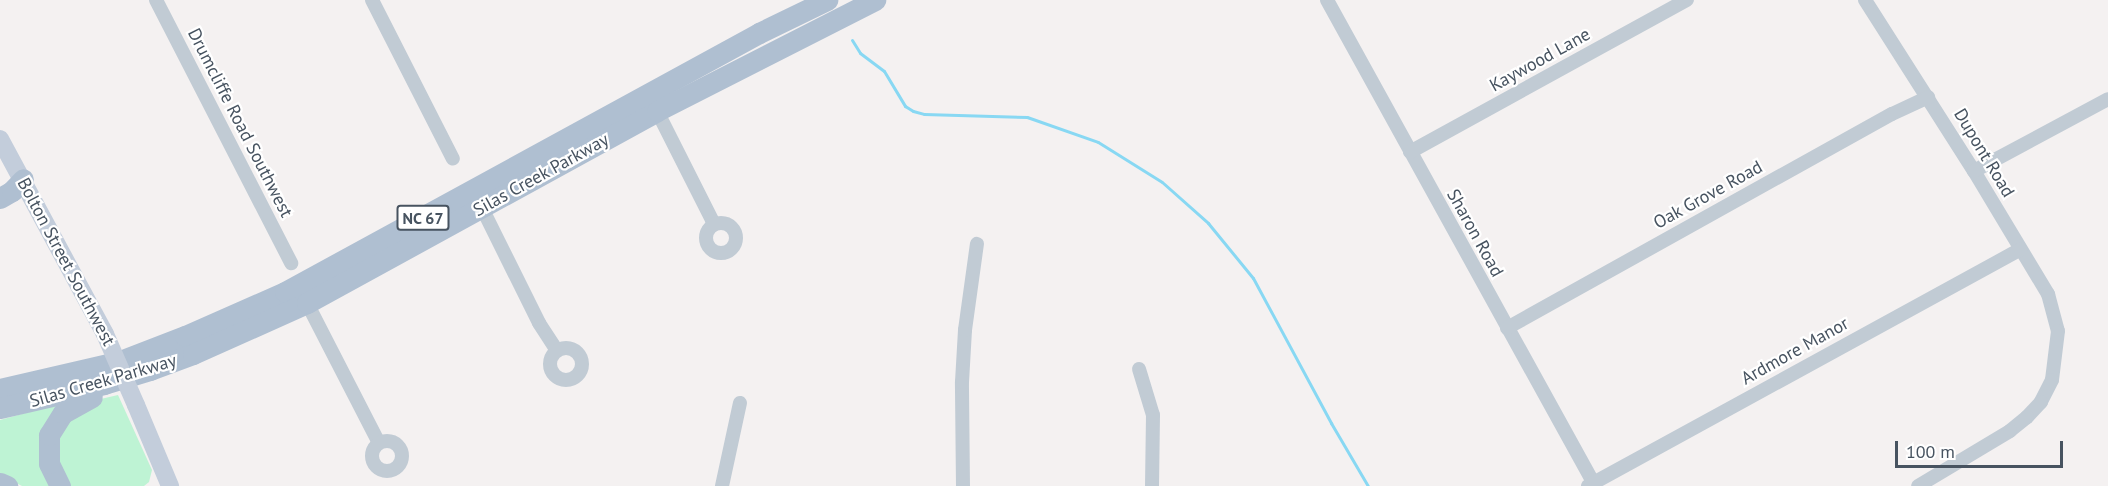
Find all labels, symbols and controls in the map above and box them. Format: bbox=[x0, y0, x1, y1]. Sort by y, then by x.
street label: Kaywood Lane bbox=[1486, 24, 1594, 96]
street label: Drumcliffe Road Southwest bbox=[183, 25, 297, 221]
street label: Dupont Road bbox=[1949, 105, 2019, 201]
street label: Silas Creek Parkway bbox=[469, 129, 613, 221]
street label: Oak Grove Road bbox=[1650, 156, 1766, 234]
street label: Bolton Street Southwest bbox=[13, 174, 119, 350]
street label: Sharon Road bbox=[1442, 185, 1508, 281]
road number: NC 67 bbox=[396, 205, 450, 231]
street label: Ardmore Manor bbox=[1738, 313, 1852, 389]
street label: Silas Creek Parkway bbox=[27, 350, 179, 412]
scale bar bbox=[1898, 429, 2066, 467]
text: 100 m bbox=[1906, 440, 1955, 463]

